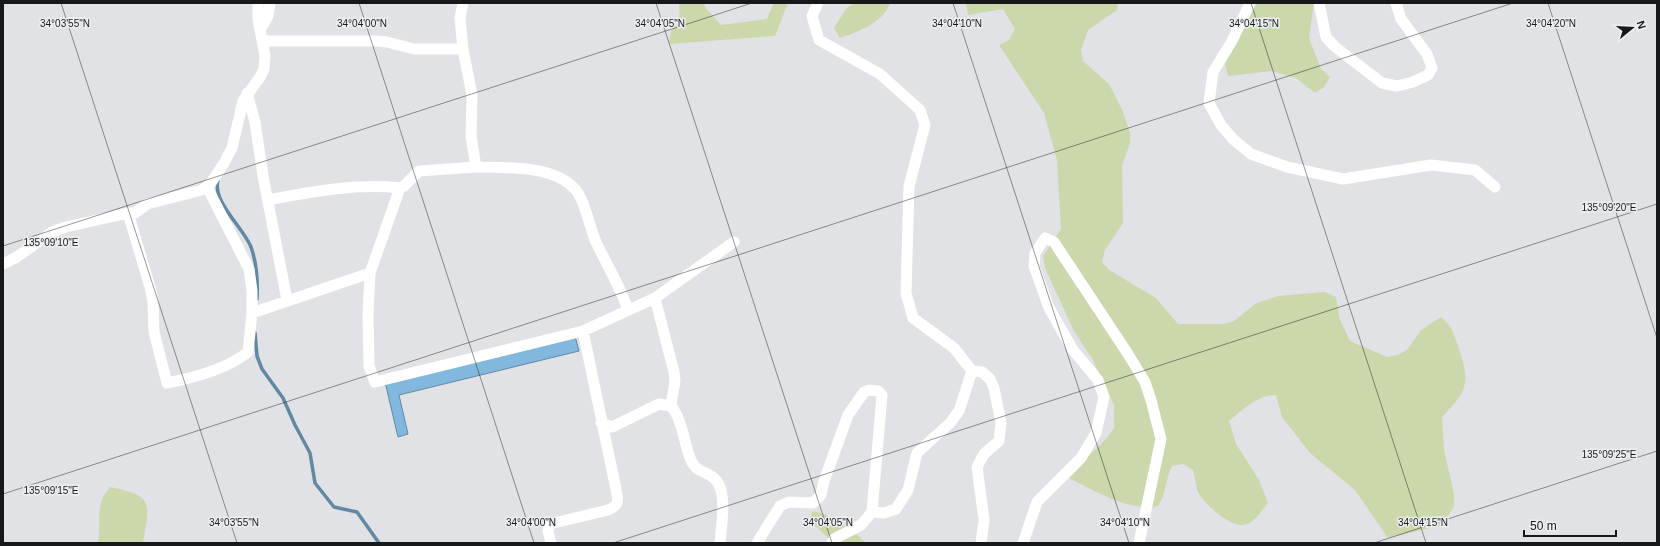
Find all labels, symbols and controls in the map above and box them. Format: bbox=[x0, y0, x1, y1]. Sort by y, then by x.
north arrow bbox=[1612, 8, 1652, 48]
text: 34°03'55"N bbox=[40, 18, 90, 29]
text: 34°04'00"N bbox=[337, 18, 387, 29]
text: 34°04'05"N bbox=[635, 18, 685, 29]
text: 34°04'10"N bbox=[932, 18, 982, 29]
text: 34°04'15"N bbox=[1229, 18, 1279, 29]
text: 34°04'20"N bbox=[1526, 18, 1576, 29]
text: N bbox=[1635, 19, 1648, 31]
text: 135°09'20"E bbox=[1581, 202, 1637, 213]
text: 135°09'10"E bbox=[23, 237, 79, 248]
text: 135°09'25"E bbox=[1581, 449, 1637, 460]
text: 135°09'15"E bbox=[23, 485, 79, 496]
scale bar bbox=[1524, 512, 1616, 538]
text: 34°03'55"N bbox=[209, 517, 259, 528]
text: 34°04'00"N bbox=[506, 517, 556, 528]
text: 34°04'05"N bbox=[803, 517, 853, 528]
text: 34°04'10"N bbox=[1100, 517, 1150, 528]
text: 34°04'15"N bbox=[1398, 517, 1448, 528]
text: 50 m bbox=[1530, 519, 1557, 533]

